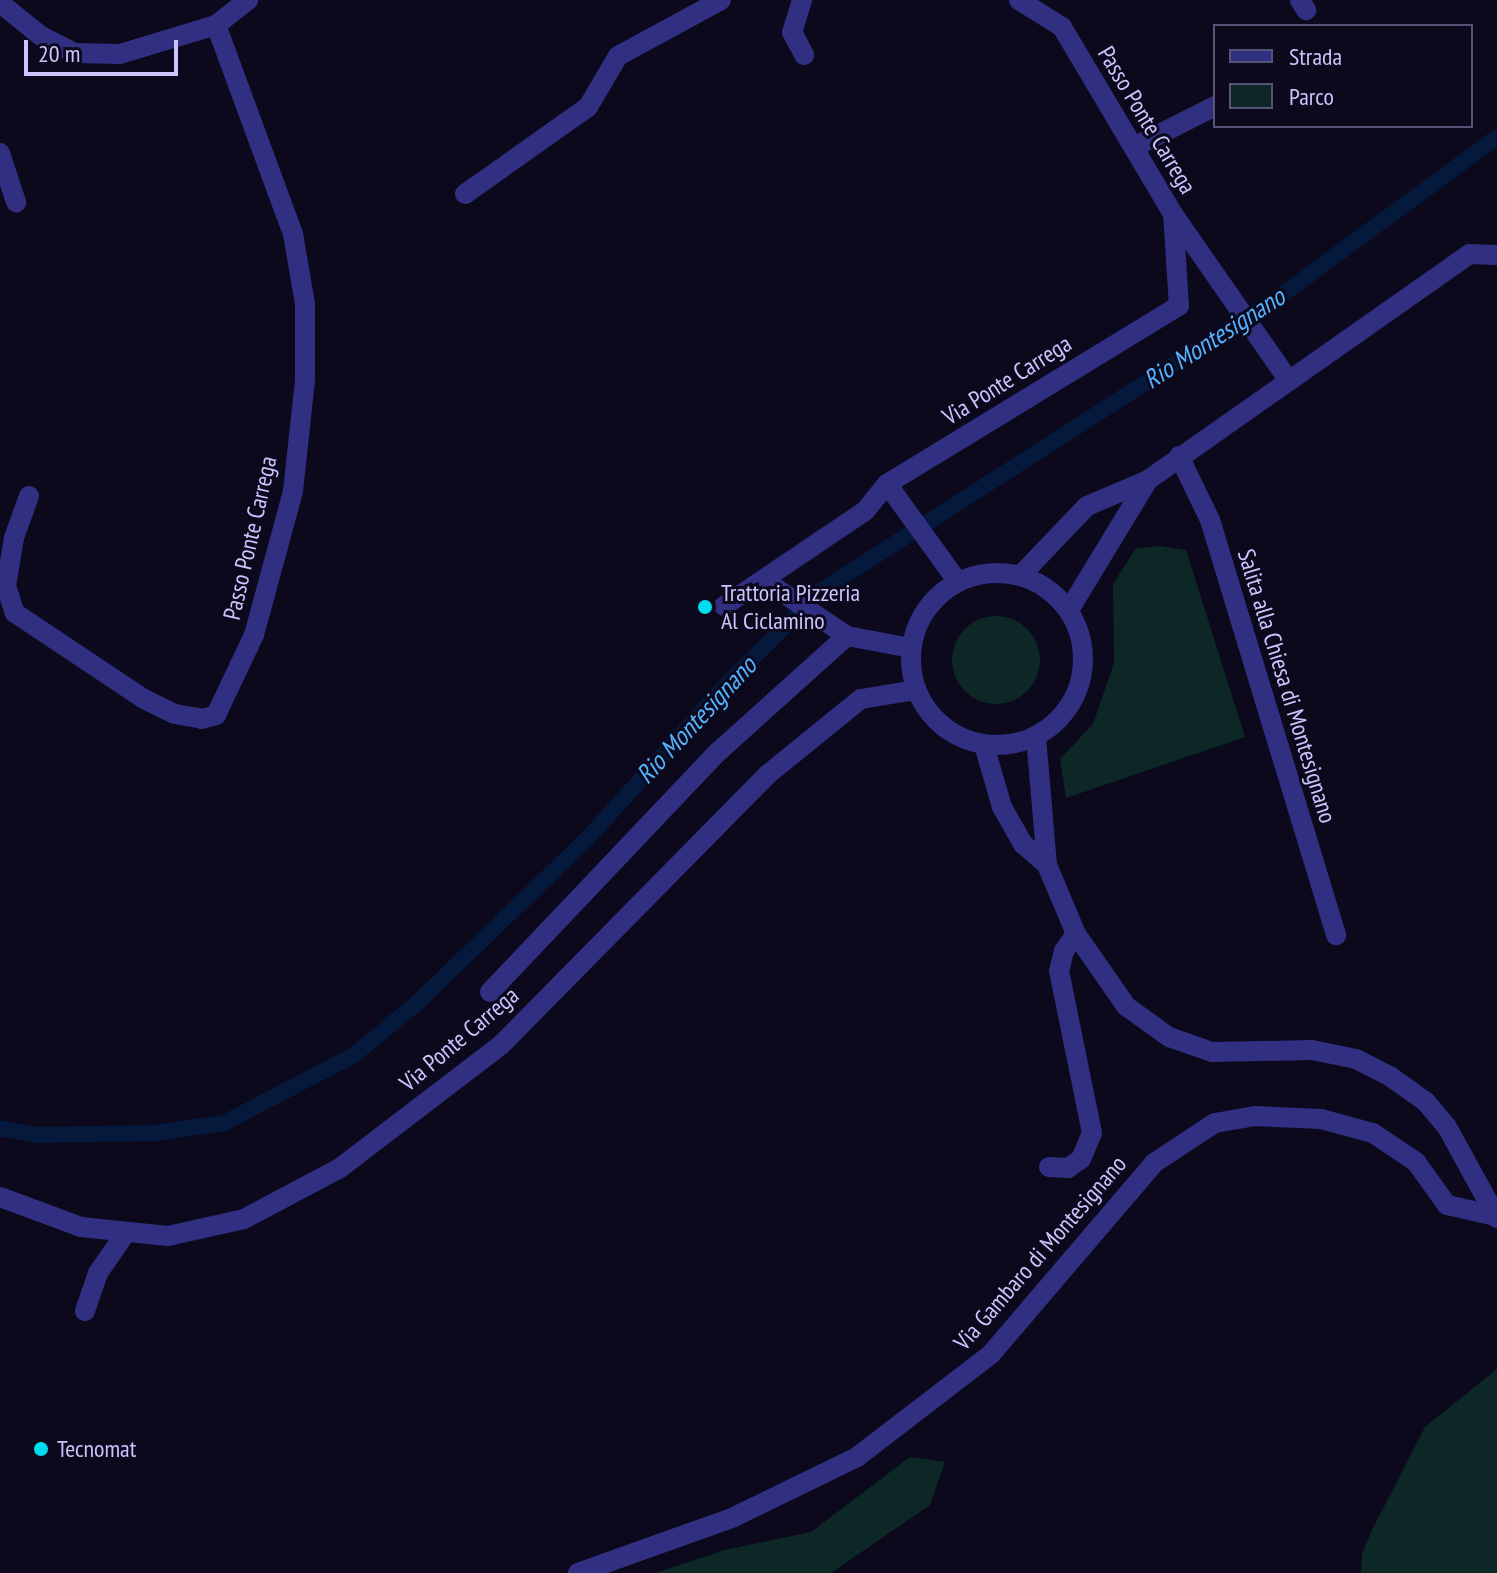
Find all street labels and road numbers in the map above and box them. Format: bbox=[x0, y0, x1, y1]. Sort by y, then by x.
street label: Passo Ponte Carrega bbox=[1092, 41, 1202, 199]
street label: Via Ponte Carrega bbox=[937, 329, 1077, 431]
street label: Passo Ponte Carrega bbox=[217, 453, 283, 623]
street label: Salita alla Chiesa di Montesignano bbox=[1232, 546, 1342, 826]
street label: Via Ponte Carrega bbox=[394, 981, 524, 1097]
street label: Via Gambaro di Montesignano bbox=[948, 1150, 1132, 1356]

